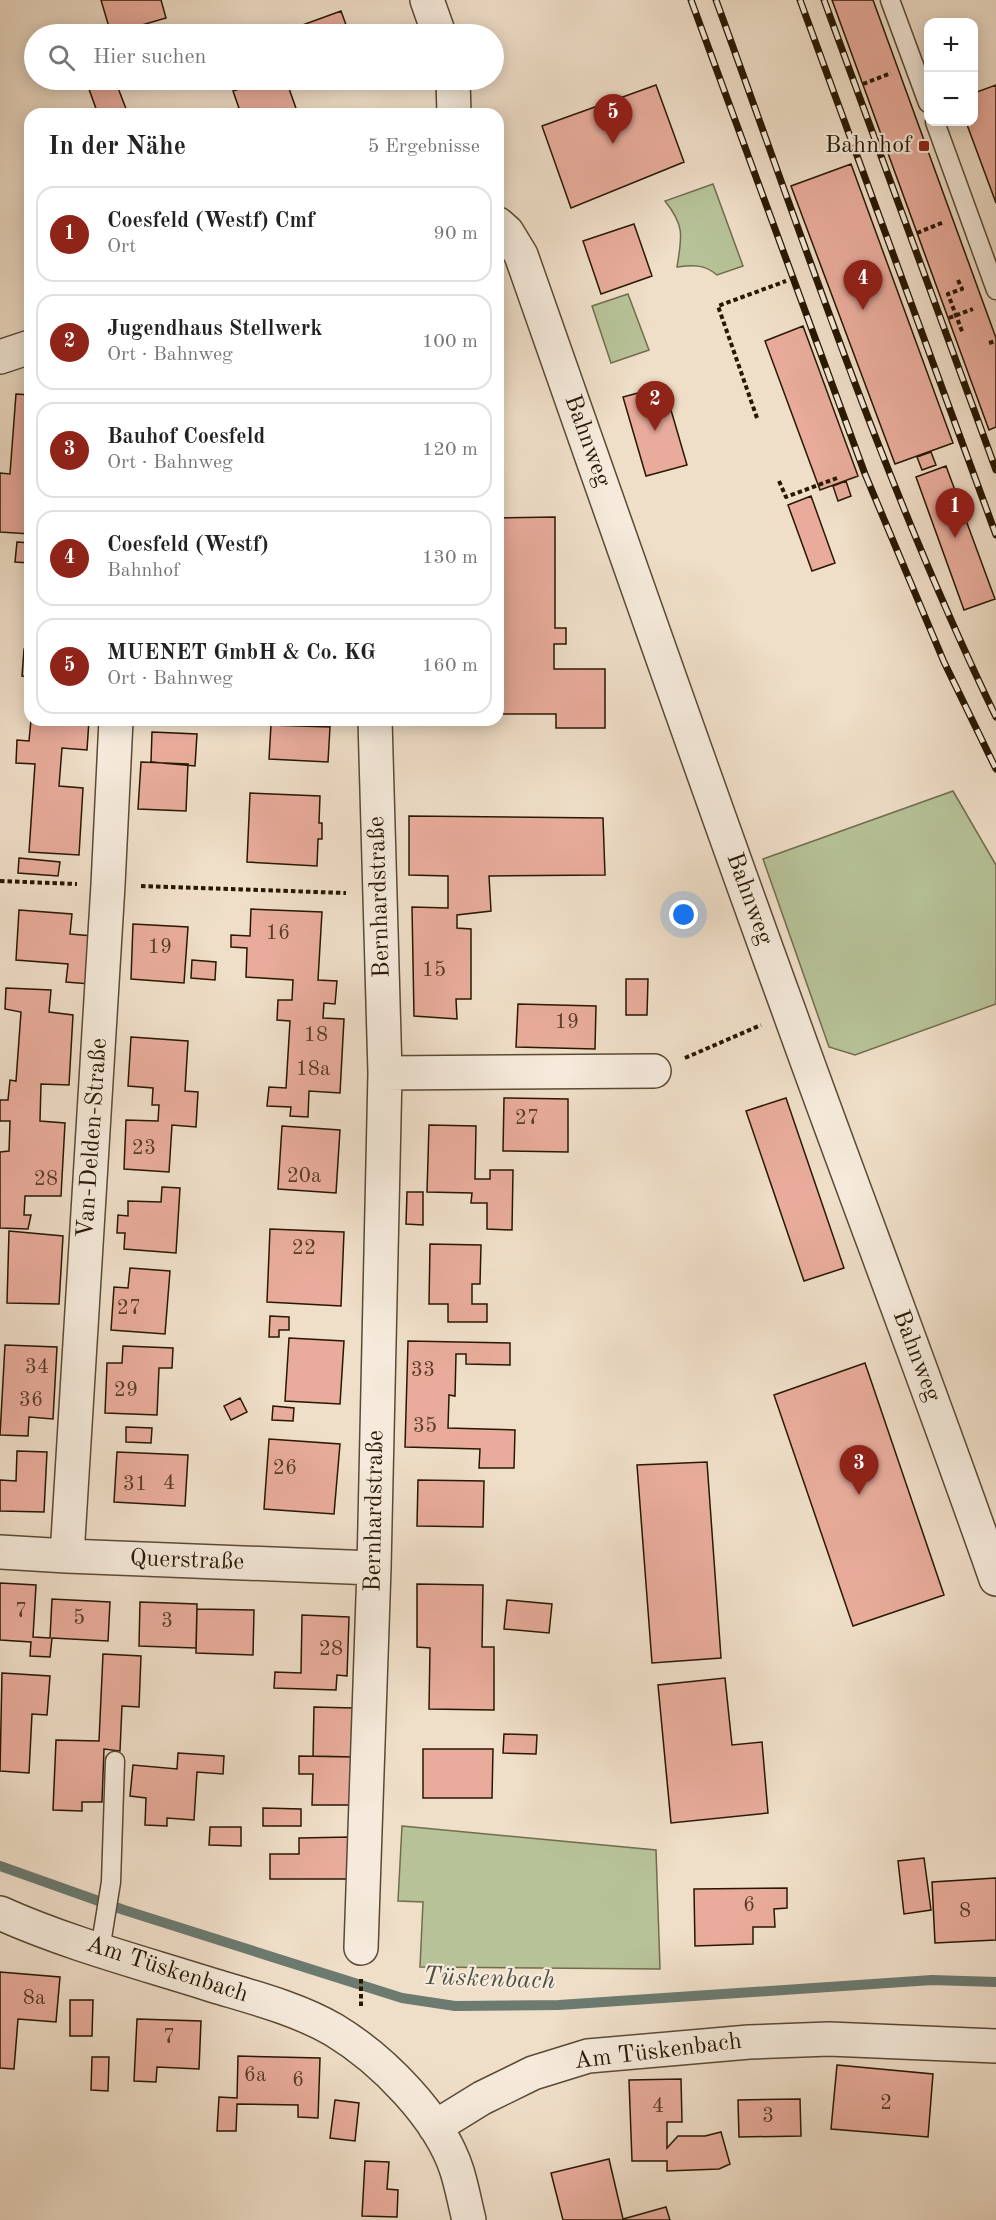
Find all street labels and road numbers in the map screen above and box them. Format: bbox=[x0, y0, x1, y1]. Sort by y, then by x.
street label: Bahnweg bbox=[559, 392, 615, 490]
street label: Bernhardstraße bbox=[365, 816, 395, 978]
street label: Bahnweg bbox=[721, 850, 777, 948]
street label: Van-Delden-Straße bbox=[74, 1037, 112, 1239]
street label: Bahnweg bbox=[888, 1307, 944, 1405]
street label: Bernhardstraße bbox=[362, 1430, 388, 1592]
street label: Querstraße bbox=[129, 1547, 245, 1575]
street label: Am Tüskenbach bbox=[83, 1933, 251, 2007]
street label: Am Tüskenbach bbox=[573, 2030, 743, 2074]

